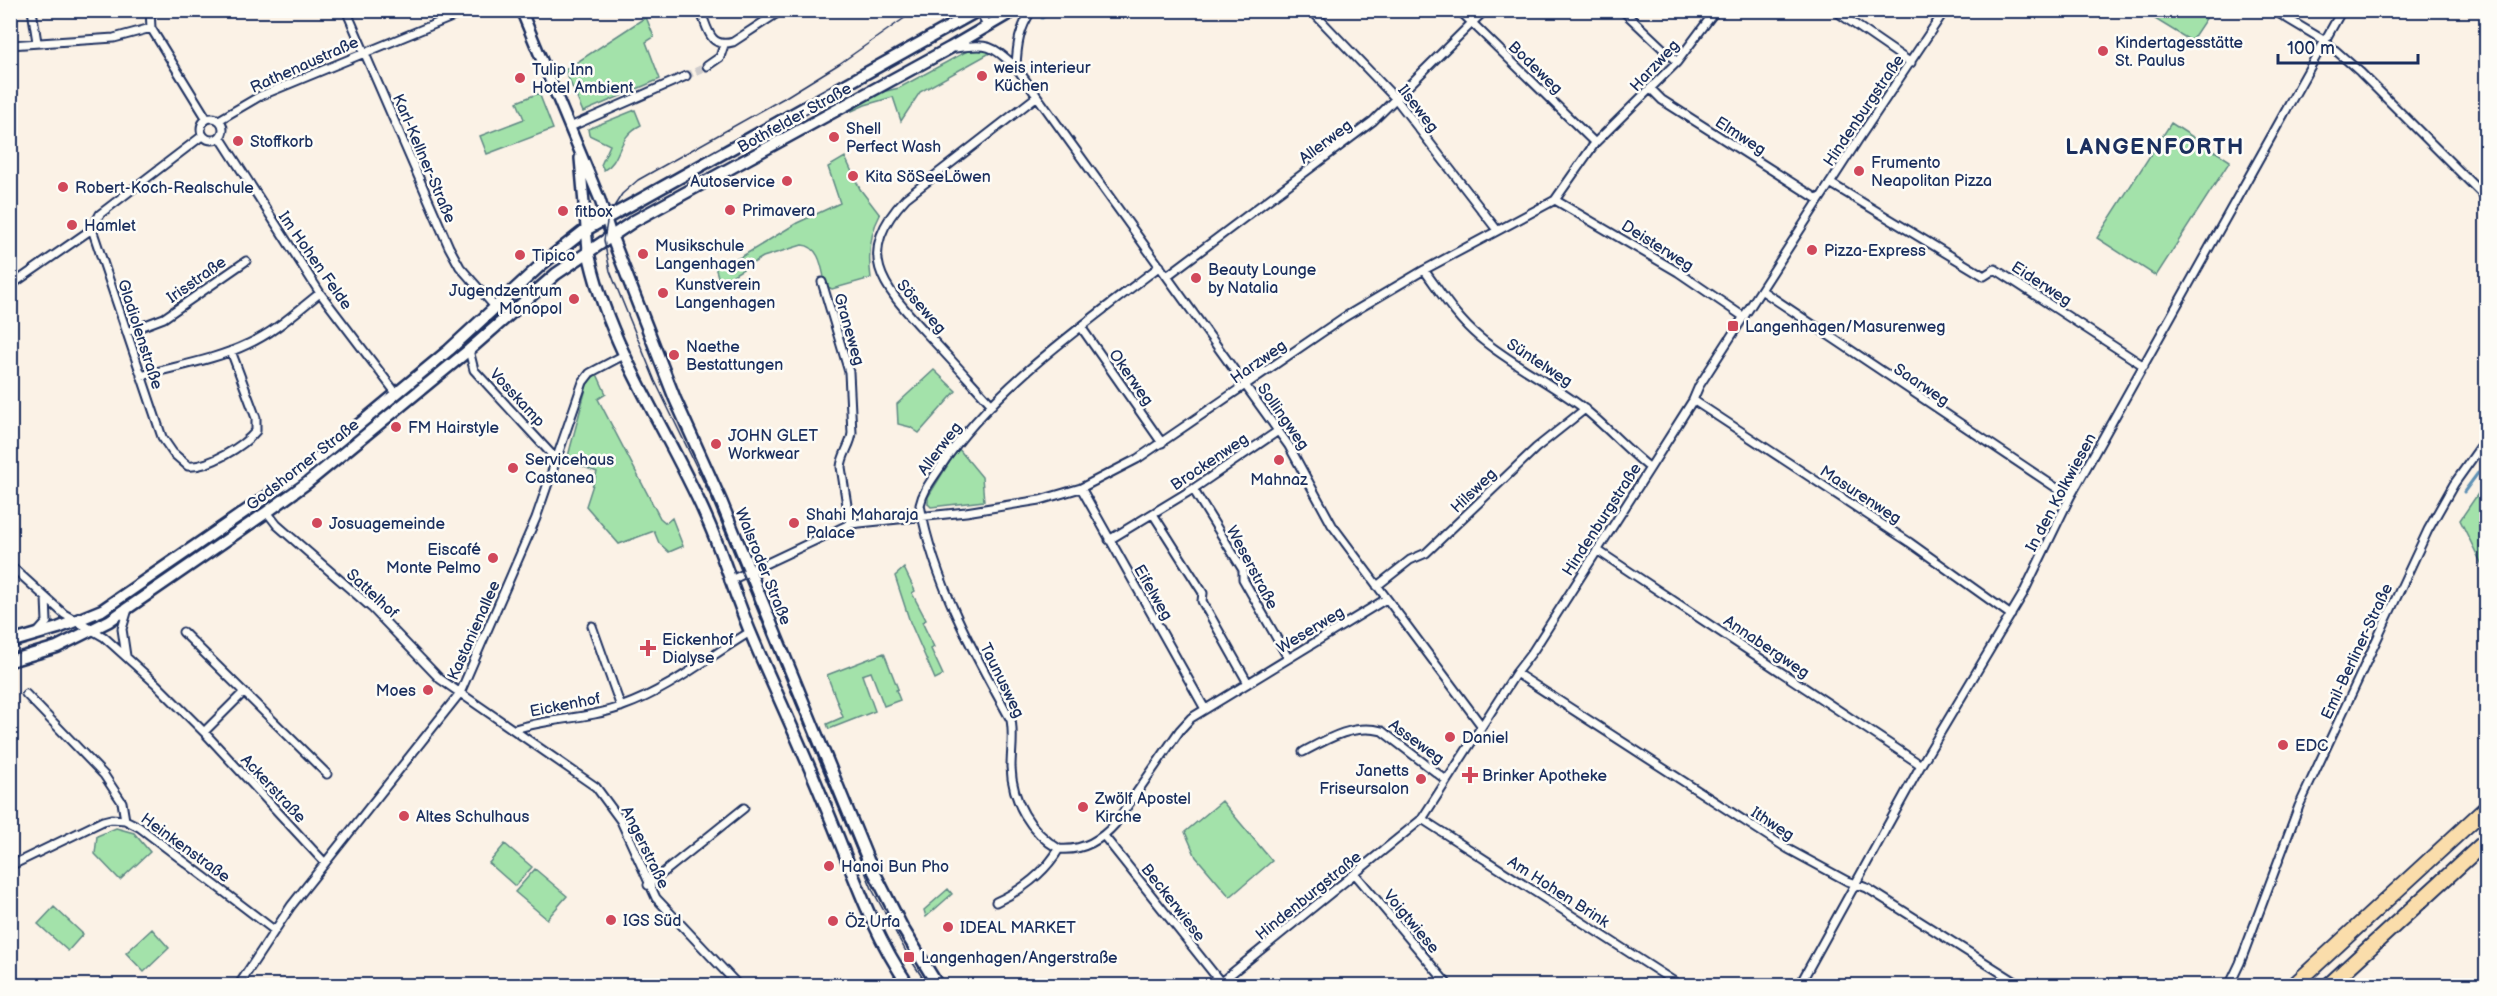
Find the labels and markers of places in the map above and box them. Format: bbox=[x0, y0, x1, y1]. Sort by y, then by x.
place label: Kindertagesstätte St. Paulus bbox=[2115, 34, 2244, 71]
marker: Kindertagesstätte St. Paulus bbox=[2096, 44, 2110, 58]
place label: weis interieur Küchen bbox=[994, 59, 1091, 96]
place label: Tulip Inn Hotel Ambient bbox=[532, 61, 634, 98]
marker: weis interieur Küchen bbox=[975, 69, 989, 83]
marker: Tulip Inn Hotel Ambient bbox=[513, 71, 527, 85]
place label: Shell Perfect Wash bbox=[846, 120, 941, 157]
marker: Shell Perfect Wash bbox=[827, 130, 841, 144]
place label: Stoffkorb bbox=[250, 133, 313, 152]
marker: Stoffkorb bbox=[231, 134, 245, 148]
place label: Frumento Neapolitan Pizza bbox=[1871, 154, 1992, 191]
marker: Frumento Neapolitan Pizza bbox=[1852, 164, 1866, 178]
place label: Kita SöSeeLöwen bbox=[865, 168, 991, 187]
marker: Kita SöSeeLöwen bbox=[846, 169, 860, 183]
place label: Autoservice bbox=[690, 173, 776, 192]
marker: Autoservice bbox=[780, 174, 794, 188]
place label: Robert-Koch-Realschule bbox=[75, 179, 254, 198]
marker: Robert-Koch-Realschule bbox=[56, 180, 70, 194]
place label: Primavera bbox=[742, 202, 815, 221]
place label: fitbox bbox=[575, 203, 613, 222]
marker: Primavera bbox=[723, 203, 737, 217]
marker: fitbox bbox=[556, 204, 570, 218]
place label: Hamlet bbox=[84, 217, 136, 236]
marker: Hamlet bbox=[65, 218, 79, 232]
place label: Musikschule Langenhagen bbox=[655, 237, 755, 274]
place label: Pizza-Express bbox=[1824, 242, 1926, 261]
marker: Pizza-Express bbox=[1805, 243, 1819, 257]
place label: Tipico bbox=[532, 247, 575, 266]
marker: Musikschule Langenhagen bbox=[636, 247, 650, 261]
marker: Tipico bbox=[513, 248, 527, 262]
place label: Beauty Lounge by Natalia bbox=[1208, 261, 1317, 298]
marker: Beauty Lounge by Natalia bbox=[1189, 271, 1203, 285]
place label: Kunstverein Langenhagen bbox=[675, 276, 775, 313]
place label: Jugendzentrum Monopol bbox=[449, 282, 562, 319]
marker: Kunstverein Langenhagen bbox=[656, 286, 670, 300]
marker: Jugendzentrum Monopol bbox=[567, 292, 581, 306]
place label: Langenhagen/Masurenweg bbox=[1745, 318, 1945, 337]
marker: Langenhagen/Masurenweg bbox=[1726, 319, 1740, 333]
place label: Naethe Bestattungen bbox=[686, 338, 783, 375]
marker: Naethe Bestattungen bbox=[667, 348, 681, 362]
place label: FM Hairstyle bbox=[408, 419, 499, 438]
marker: FM Hairstyle bbox=[389, 420, 403, 434]
place label: JOHN GLET Workwear bbox=[728, 427, 818, 464]
marker: JOHN GLET Workwear bbox=[709, 437, 723, 451]
place label: Servicehaus Castanea bbox=[525, 451, 614, 488]
marker: Mahnaz bbox=[1272, 453, 1286, 467]
marker: Servicehaus Castanea bbox=[506, 461, 520, 475]
place label: Mahnaz bbox=[1250, 471, 1308, 490]
place label: Shahi Maharaja Palace bbox=[806, 506, 919, 543]
place label: Josuagemeinde bbox=[329, 515, 445, 534]
marker: Josuagemeinde bbox=[310, 516, 324, 530]
marker: Shahi Maharaja Palace bbox=[787, 516, 801, 530]
place label: Eiscafé Monte Pelmo bbox=[386, 541, 481, 578]
marker: Eiscafé Monte Pelmo bbox=[486, 551, 500, 565]
place label: Eickenhof Dialyse bbox=[662, 631, 734, 668]
marker: Eickenhof Dialyse bbox=[639, 639, 657, 657]
place label: Moes bbox=[376, 682, 416, 701]
marker: Moes bbox=[421, 683, 435, 697]
place label: Daniel bbox=[1462, 729, 1508, 748]
marker: Daniel bbox=[1443, 730, 1457, 744]
place label: EDC bbox=[2295, 737, 2328, 756]
marker: EDC bbox=[2276, 738, 2290, 752]
place label: Janetts Friseursalon bbox=[1319, 762, 1409, 799]
place label: Brinker Apotheke bbox=[1482, 767, 1607, 786]
marker: Brinker Apotheke bbox=[1463, 768, 1477, 782]
marker: Janetts Friseursalon bbox=[1414, 772, 1428, 786]
place label: Zwölf Apostel Kirche bbox=[1094, 790, 1191, 827]
marker: Zwölf Apostel Kirche bbox=[1076, 800, 1090, 814]
place label: Altes Schulhaus bbox=[416, 808, 529, 827]
marker: Altes Schulhaus bbox=[397, 809, 411, 823]
place label: Hanoi Bun Pho bbox=[841, 858, 949, 877]
marker: Hanoi Bun Pho bbox=[822, 859, 836, 873]
place label: Öz Urfa bbox=[845, 911, 900, 932]
place label: IGS Süd bbox=[623, 912, 682, 931]
marker: IGS Süd bbox=[604, 913, 618, 927]
marker: Öz Urfa bbox=[826, 914, 840, 928]
place label: IDEAL MARKET bbox=[960, 919, 1076, 938]
marker: IDEAL MARKET bbox=[941, 920, 955, 934]
place label: Langenhagen/Angerstraße bbox=[921, 949, 1118, 968]
marker: Langenhagen/Angerstraße bbox=[902, 950, 916, 964]

